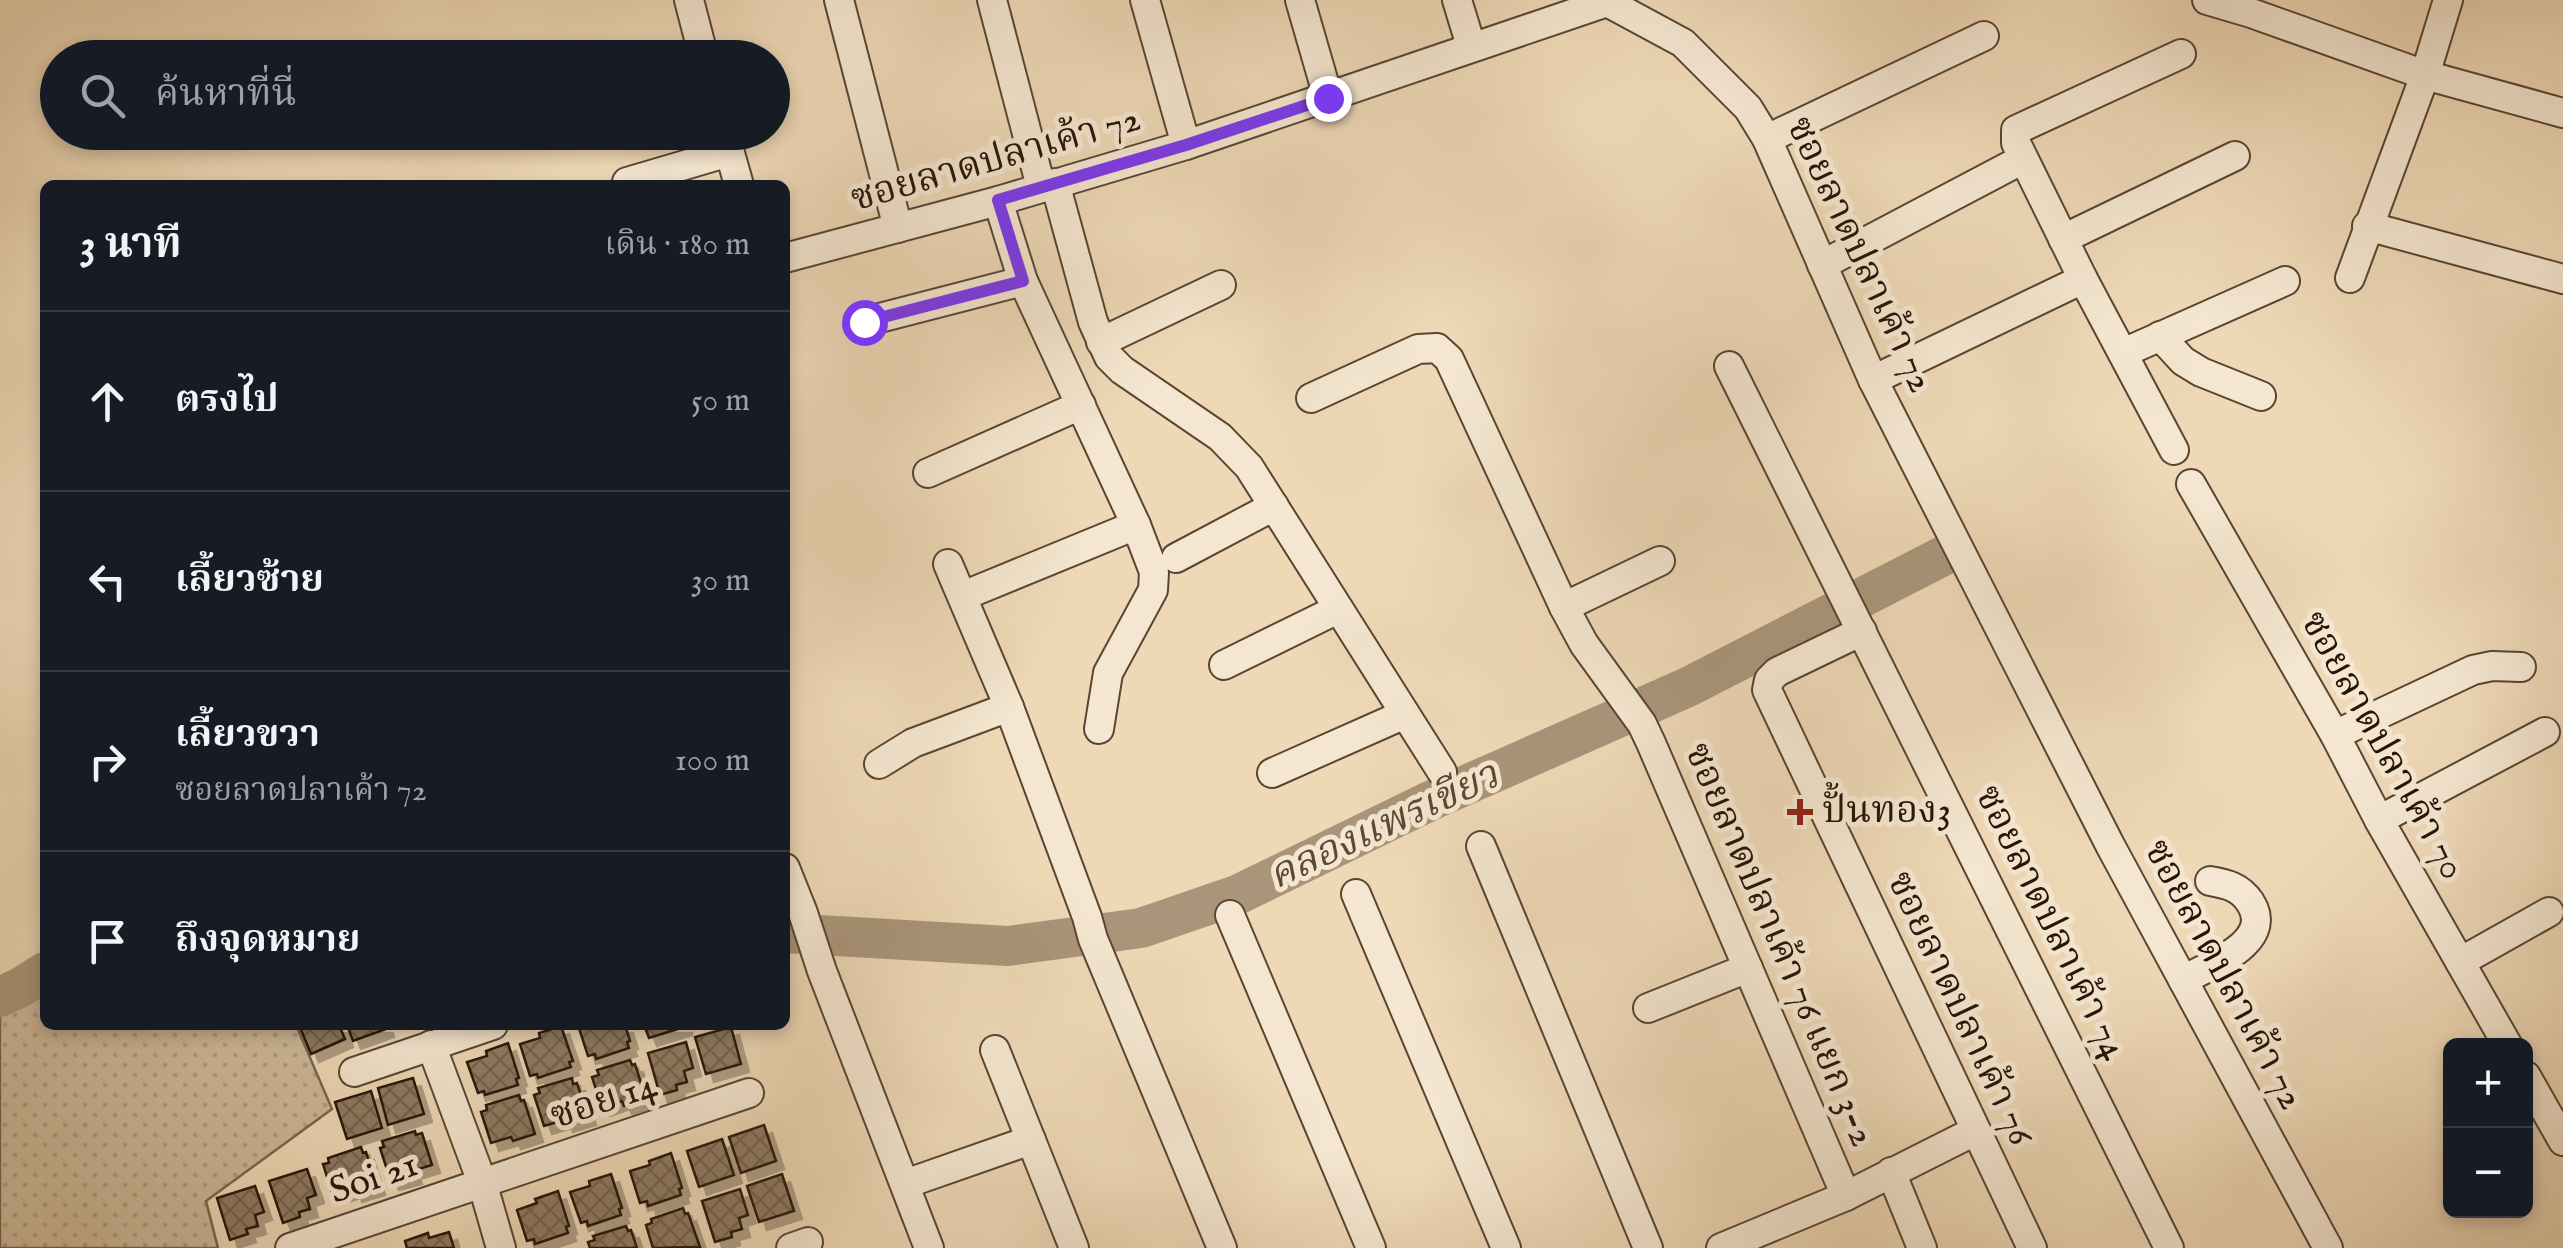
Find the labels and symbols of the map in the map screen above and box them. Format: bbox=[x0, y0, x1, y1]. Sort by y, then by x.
route end bbox=[1306, 76, 1352, 122]
street label: ซอยลาดปลาเค้า 72 bbox=[846, 96, 1146, 224]
street label: ซอยลาดปลาเค้า 72 bbox=[1774, 109, 1944, 401]
route start bbox=[842, 300, 888, 346]
street label: ซอยลาดปลาเค้า 70 bbox=[2288, 603, 2476, 889]
street label: ซอยลาดปลาเค้า 76 แยก 3-2 bbox=[1672, 736, 1886, 1154]
water label: คลองแพรเขียว bbox=[1261, 751, 1508, 903]
street label: ซอยลาดปลาเค้า 74 bbox=[1963, 778, 2137, 1068]
place label: ปั้นทอง3 bbox=[1822, 781, 1951, 836]
marker: ปั้นทอง3 bbox=[1787, 799, 1813, 825]
street label: ซอยลาดปลาเค้า 72 bbox=[2132, 832, 2314, 1118]
street label: ซอยลาดปลาเค้า 76 bbox=[1874, 864, 2044, 1155]
street label: ซอย 14 bbox=[545, 1062, 664, 1142]
street label: Soi 21 bbox=[324, 1142, 424, 1216]

